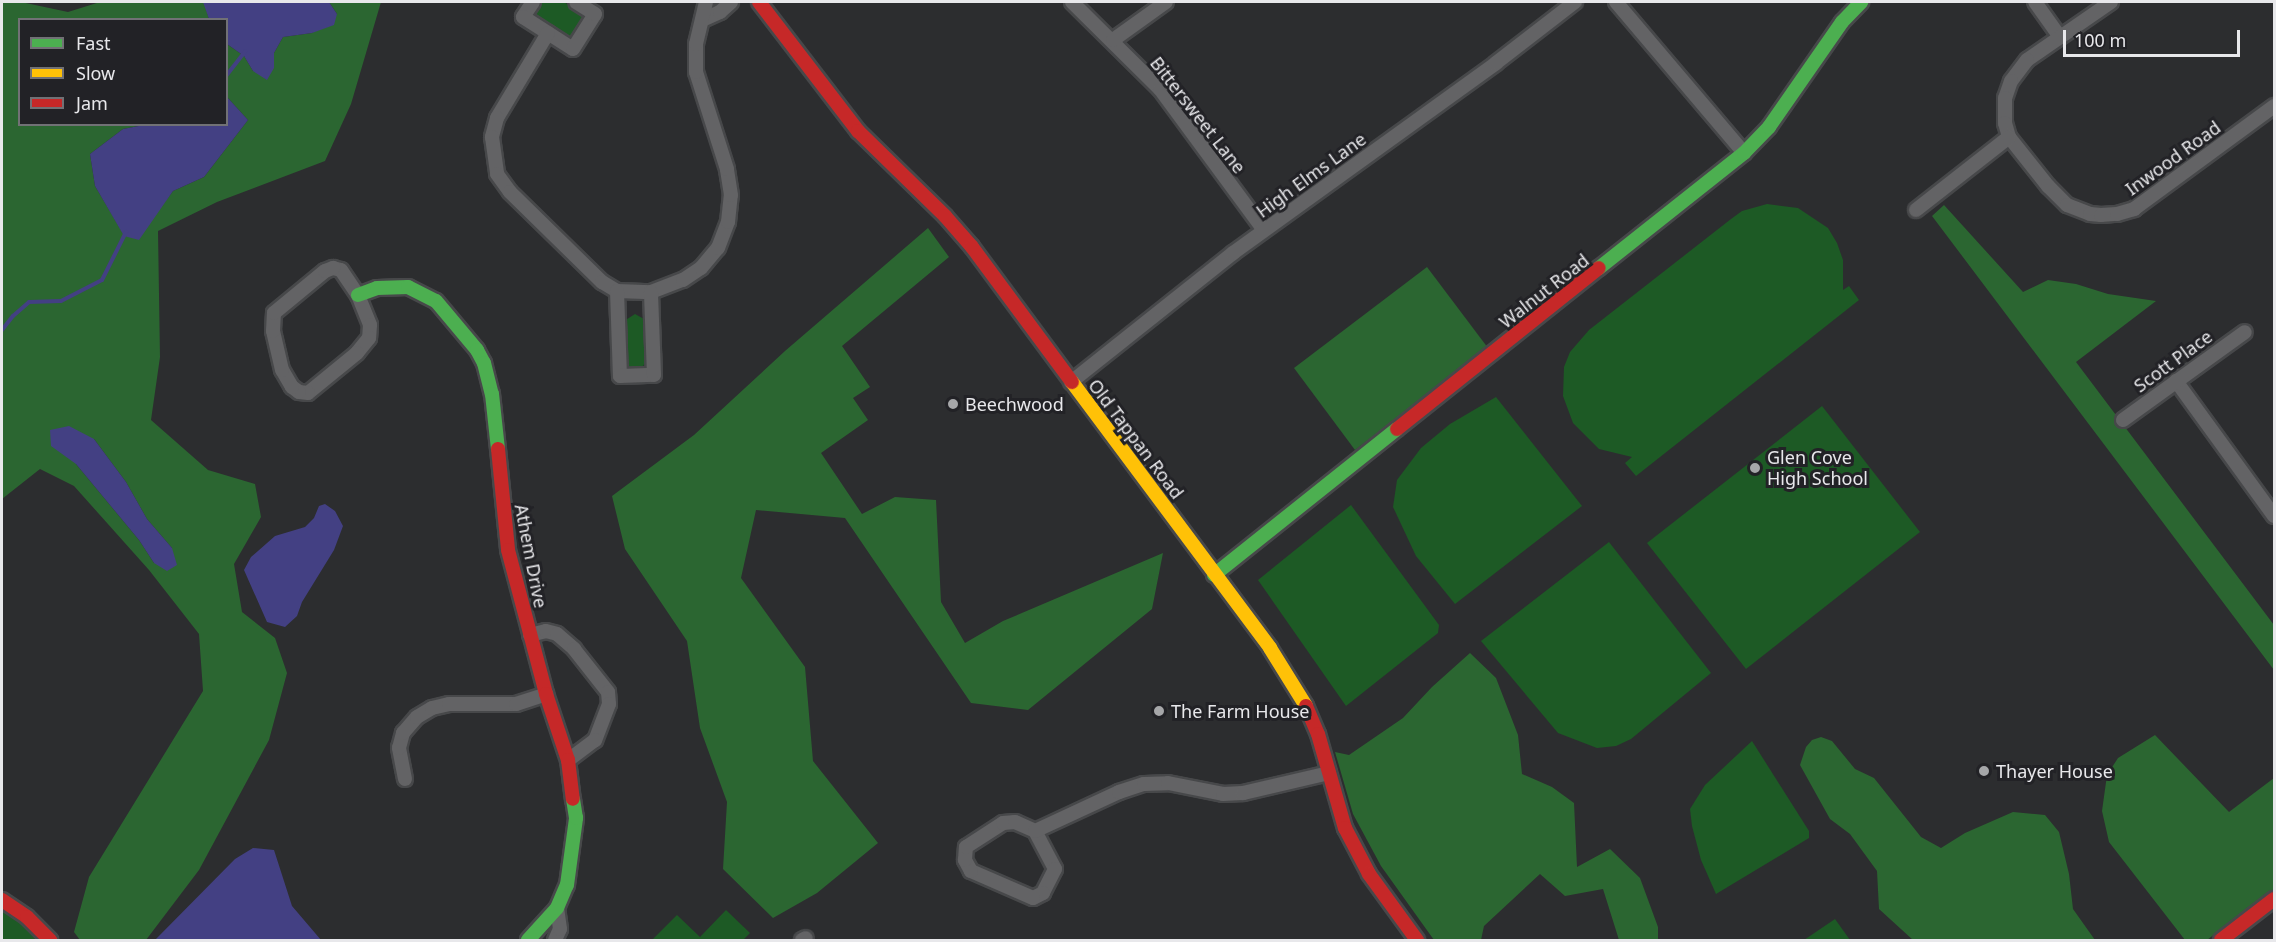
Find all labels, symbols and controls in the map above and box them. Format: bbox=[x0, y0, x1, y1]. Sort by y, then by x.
legend bbox=[18, 18, 228, 126]
scale bar bbox=[2066, 18, 2243, 56]
text: 100 m bbox=[2074, 28, 2126, 52]
text: Fast bbox=[76, 31, 111, 55]
street label: Bittersweet Lane bbox=[1146, 52, 1250, 178]
text: Slow bbox=[76, 61, 115, 85]
text: Jam bbox=[76, 91, 108, 115]
street label: Inwood Road bbox=[2121, 116, 2225, 200]
street label: High Elms Lane bbox=[1252, 128, 1370, 222]
street label: Walnut Road bbox=[1495, 249, 1593, 333]
street label: Scott Place bbox=[2130, 325, 2216, 397]
street label: Old Tappan Road bbox=[1084, 375, 1188, 503]
place label: Beechwood bbox=[965, 393, 1064, 415]
marker: Beechwood bbox=[946, 397, 960, 411]
place label: Glen Cove High School bbox=[1767, 447, 1868, 490]
marker: Glen Cove High School bbox=[1748, 461, 1762, 475]
street label: Athem Drive bbox=[510, 502, 552, 610]
place label: The Farm House bbox=[1171, 700, 1309, 722]
marker: The Farm House bbox=[1152, 704, 1166, 718]
place label: Thayer House bbox=[1996, 760, 2113, 782]
marker: Thayer House bbox=[1977, 764, 1991, 778]

